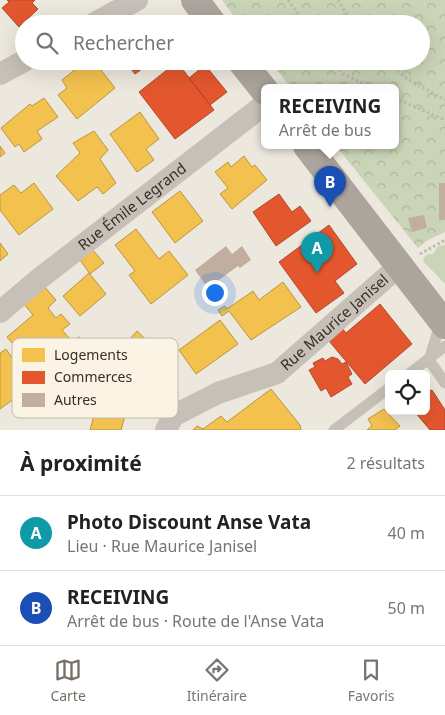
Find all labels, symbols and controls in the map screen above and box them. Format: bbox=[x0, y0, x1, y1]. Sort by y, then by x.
search box bbox=[15, 15, 430, 70]
icon: search bbox=[33, 29, 61, 57]
text: Rechercher bbox=[73, 30, 174, 56]
popup bbox=[261, 84, 399, 149]
text: RECEIVING bbox=[279, 93, 381, 119]
text: Arrêt de bus bbox=[279, 119, 371, 141]
street label: Rue Émile Legrand bbox=[73, 158, 190, 254]
pin: B bbox=[314, 166, 346, 207]
pin: A bbox=[301, 232, 333, 273]
street label: Rue Maurice Janisel bbox=[276, 269, 392, 375]
your location bbox=[202, 280, 228, 306]
legend bbox=[12, 338, 178, 418]
text: Logements bbox=[54, 345, 128, 364]
text: Commerces bbox=[54, 367, 133, 386]
map controls bbox=[385, 370, 430, 415]
button: locate bbox=[385, 370, 430, 415]
text: Autres bbox=[54, 390, 97, 409]
text: À proximité bbox=[20, 449, 142, 477]
text: 2 résultats bbox=[347, 452, 425, 474]
text: Photo Discount Anse Vata bbox=[67, 509, 311, 535]
text: A bbox=[30, 522, 42, 544]
text: 40 m bbox=[388, 522, 425, 544]
text: Lieu · Rue Maurice Janisel bbox=[67, 535, 257, 557]
text: RECEIVING bbox=[67, 584, 169, 610]
text: B bbox=[31, 597, 41, 619]
text: 50 m bbox=[388, 597, 425, 619]
text: Arrêt de bus · Route de l'Anse Vata bbox=[67, 610, 324, 632]
tab: Carte bbox=[50, 656, 86, 705]
tab: Itinéraire bbox=[187, 656, 247, 705]
tab: Favoris bbox=[348, 656, 395, 705]

